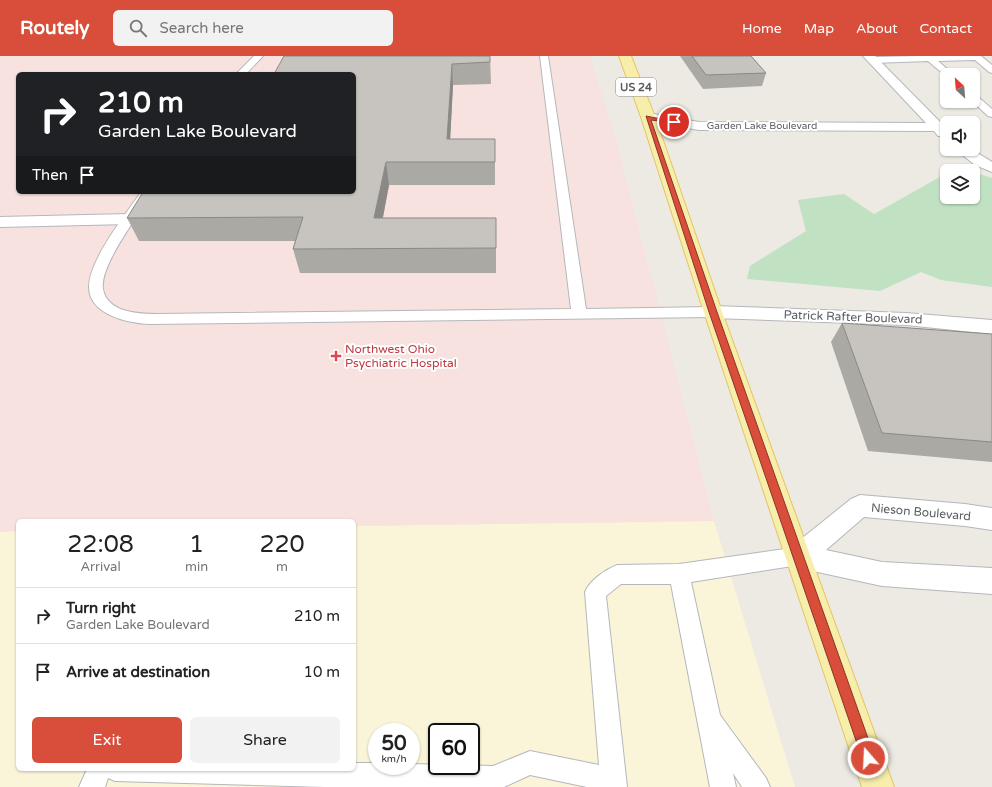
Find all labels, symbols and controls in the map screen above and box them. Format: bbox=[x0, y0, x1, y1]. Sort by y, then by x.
search box bbox=[113, 10, 393, 46]
text: Routely bbox=[20, 17, 89, 39]
icon: search bbox=[127, 17, 149, 39]
text: Search here bbox=[159, 19, 244, 37]
text: Home bbox=[742, 20, 782, 37]
text: Map bbox=[804, 20, 834, 37]
text: About bbox=[856, 20, 898, 37]
text: Contact bbox=[920, 20, 972, 37]
north arrow bbox=[940, 68, 980, 108]
map controls bbox=[940, 68, 980, 204]
road number: US 24 bbox=[616, 78, 656, 96]
text: 210 m bbox=[98, 86, 184, 120]
icon: right bbox=[32, 88, 84, 140]
pin bbox=[657, 105, 691, 139]
icon: arrive bbox=[663, 111, 685, 133]
button: sound bbox=[940, 116, 980, 156]
text: Garden Lake Boulevard bbox=[98, 120, 297, 142]
street label: Garden Lake Boulevard bbox=[707, 120, 817, 132]
icon: arrive bbox=[76, 164, 98, 186]
button: layers bbox=[940, 164, 980, 204]
text: Then bbox=[32, 166, 68, 184]
street label: Patrick Rafter Boulevard bbox=[783, 308, 923, 326]
place label: Northwest Ohio Psychiatric Hospital bbox=[345, 342, 457, 370]
marker: Northwest Ohio Psychiatric Hospital bbox=[330, 350, 342, 362]
street label: Nieson Boulevard bbox=[870, 501, 972, 523]
text: 22:08 bbox=[67, 530, 134, 559]
text: 1 bbox=[189, 530, 204, 559]
text: 220 bbox=[259, 530, 305, 559]
text: Arrival bbox=[80, 559, 121, 575]
text: min bbox=[185, 559, 208, 575]
text: m bbox=[276, 559, 288, 575]
text: Turn right bbox=[66, 599, 136, 617]
icon: right bbox=[32, 605, 54, 627]
text: 210 m bbox=[294, 607, 340, 625]
text: Garden Lake Boulevard bbox=[66, 617, 210, 633]
icon: arrive bbox=[32, 661, 54, 683]
text: Arrive at destination bbox=[66, 663, 210, 681]
text: 10 m bbox=[303, 663, 340, 681]
button: Exit bbox=[32, 717, 182, 763]
button: Share bbox=[190, 717, 340, 763]
speed limit sign: 60 bbox=[428, 723, 480, 775]
text: 50 bbox=[381, 732, 407, 756]
position arrow bbox=[847, 737, 889, 779]
text: km/h bbox=[381, 753, 407, 765]

